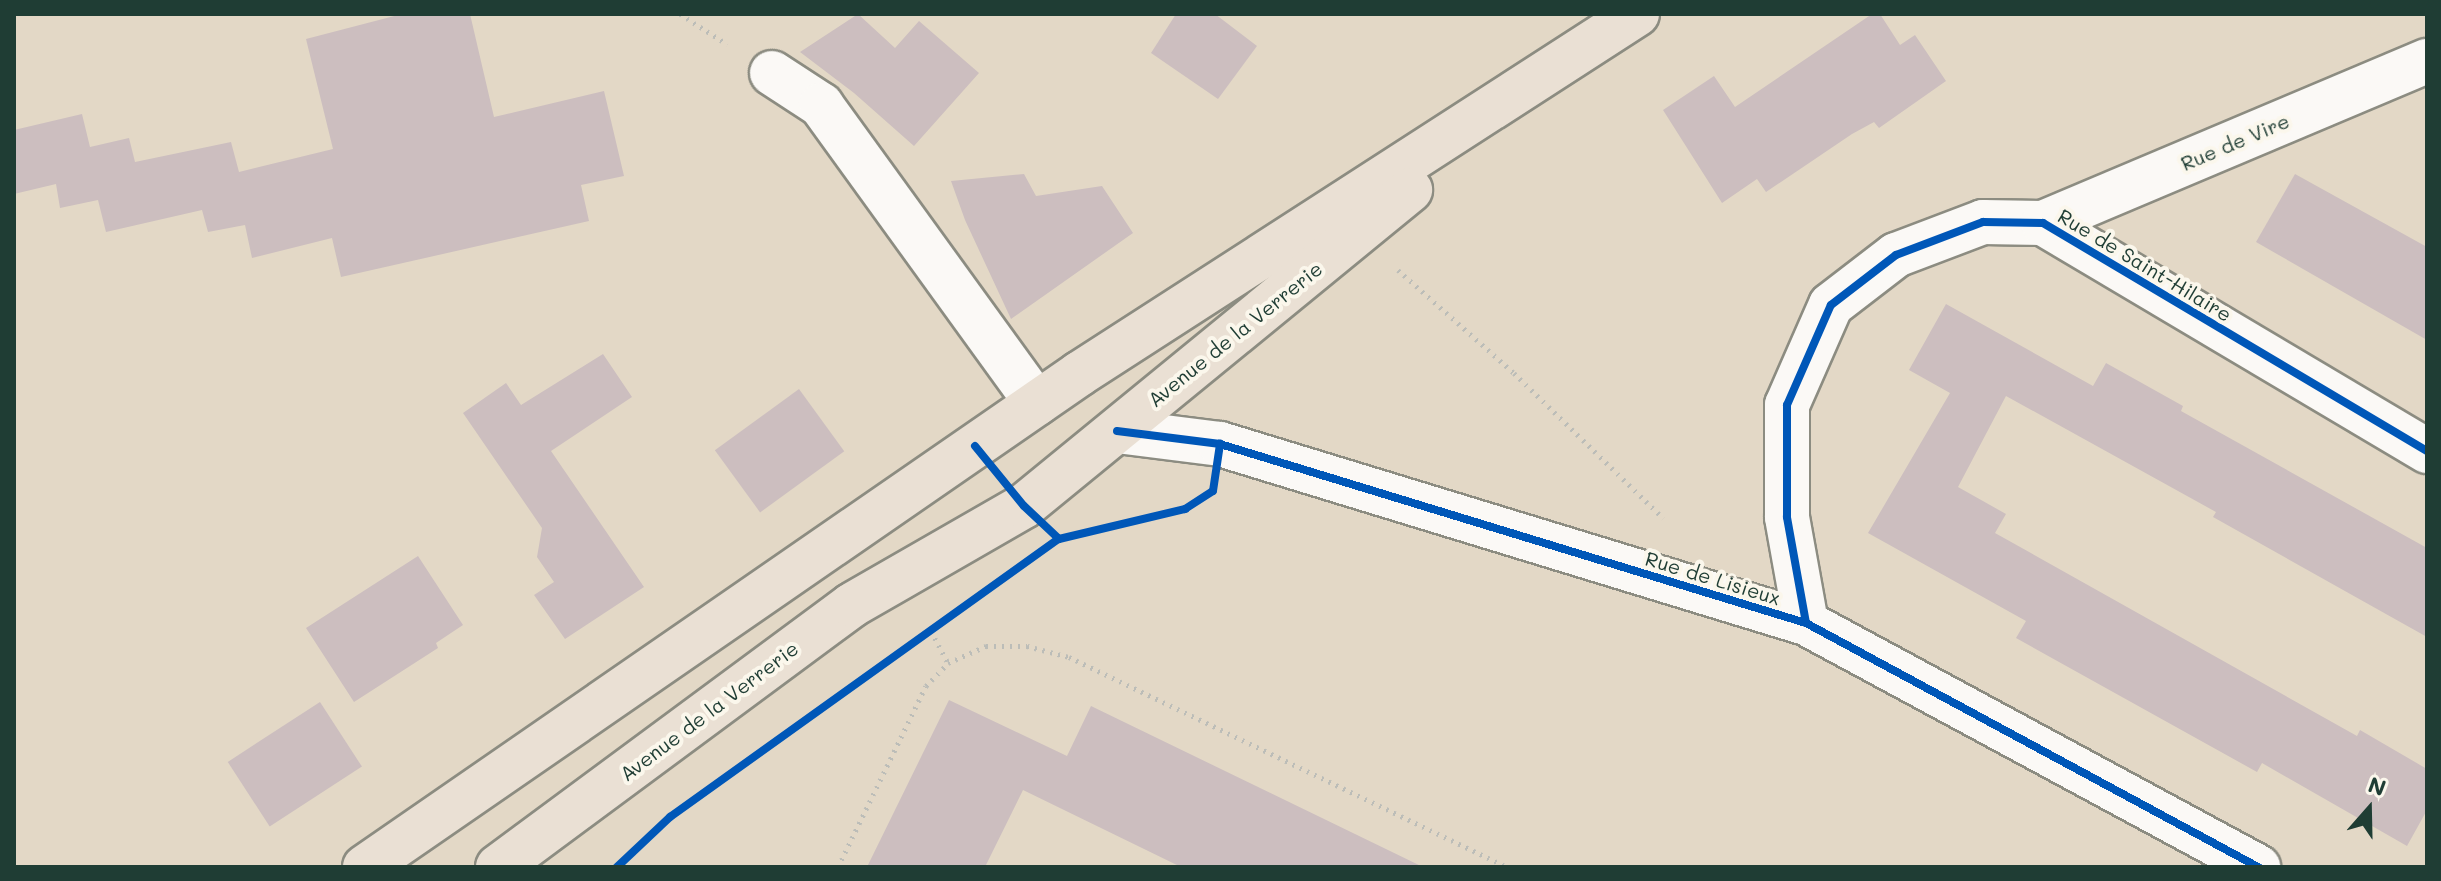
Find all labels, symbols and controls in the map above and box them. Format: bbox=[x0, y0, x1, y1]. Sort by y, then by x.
street label: Rue de Vire bbox=[2177, 108, 2293, 176]
street label: Rue de Saint-Hilaire bbox=[2054, 204, 2236, 326]
street label: Avenue de la Verrerie bbox=[1143, 256, 1327, 412]
street label: Rue de Lisieux bbox=[1643, 546, 1783, 610]
street label: Avenue de la Verrerie bbox=[615, 636, 803, 786]
north arrow bbox=[2329, 769, 2409, 849]
text: N bbox=[2365, 769, 2390, 802]

